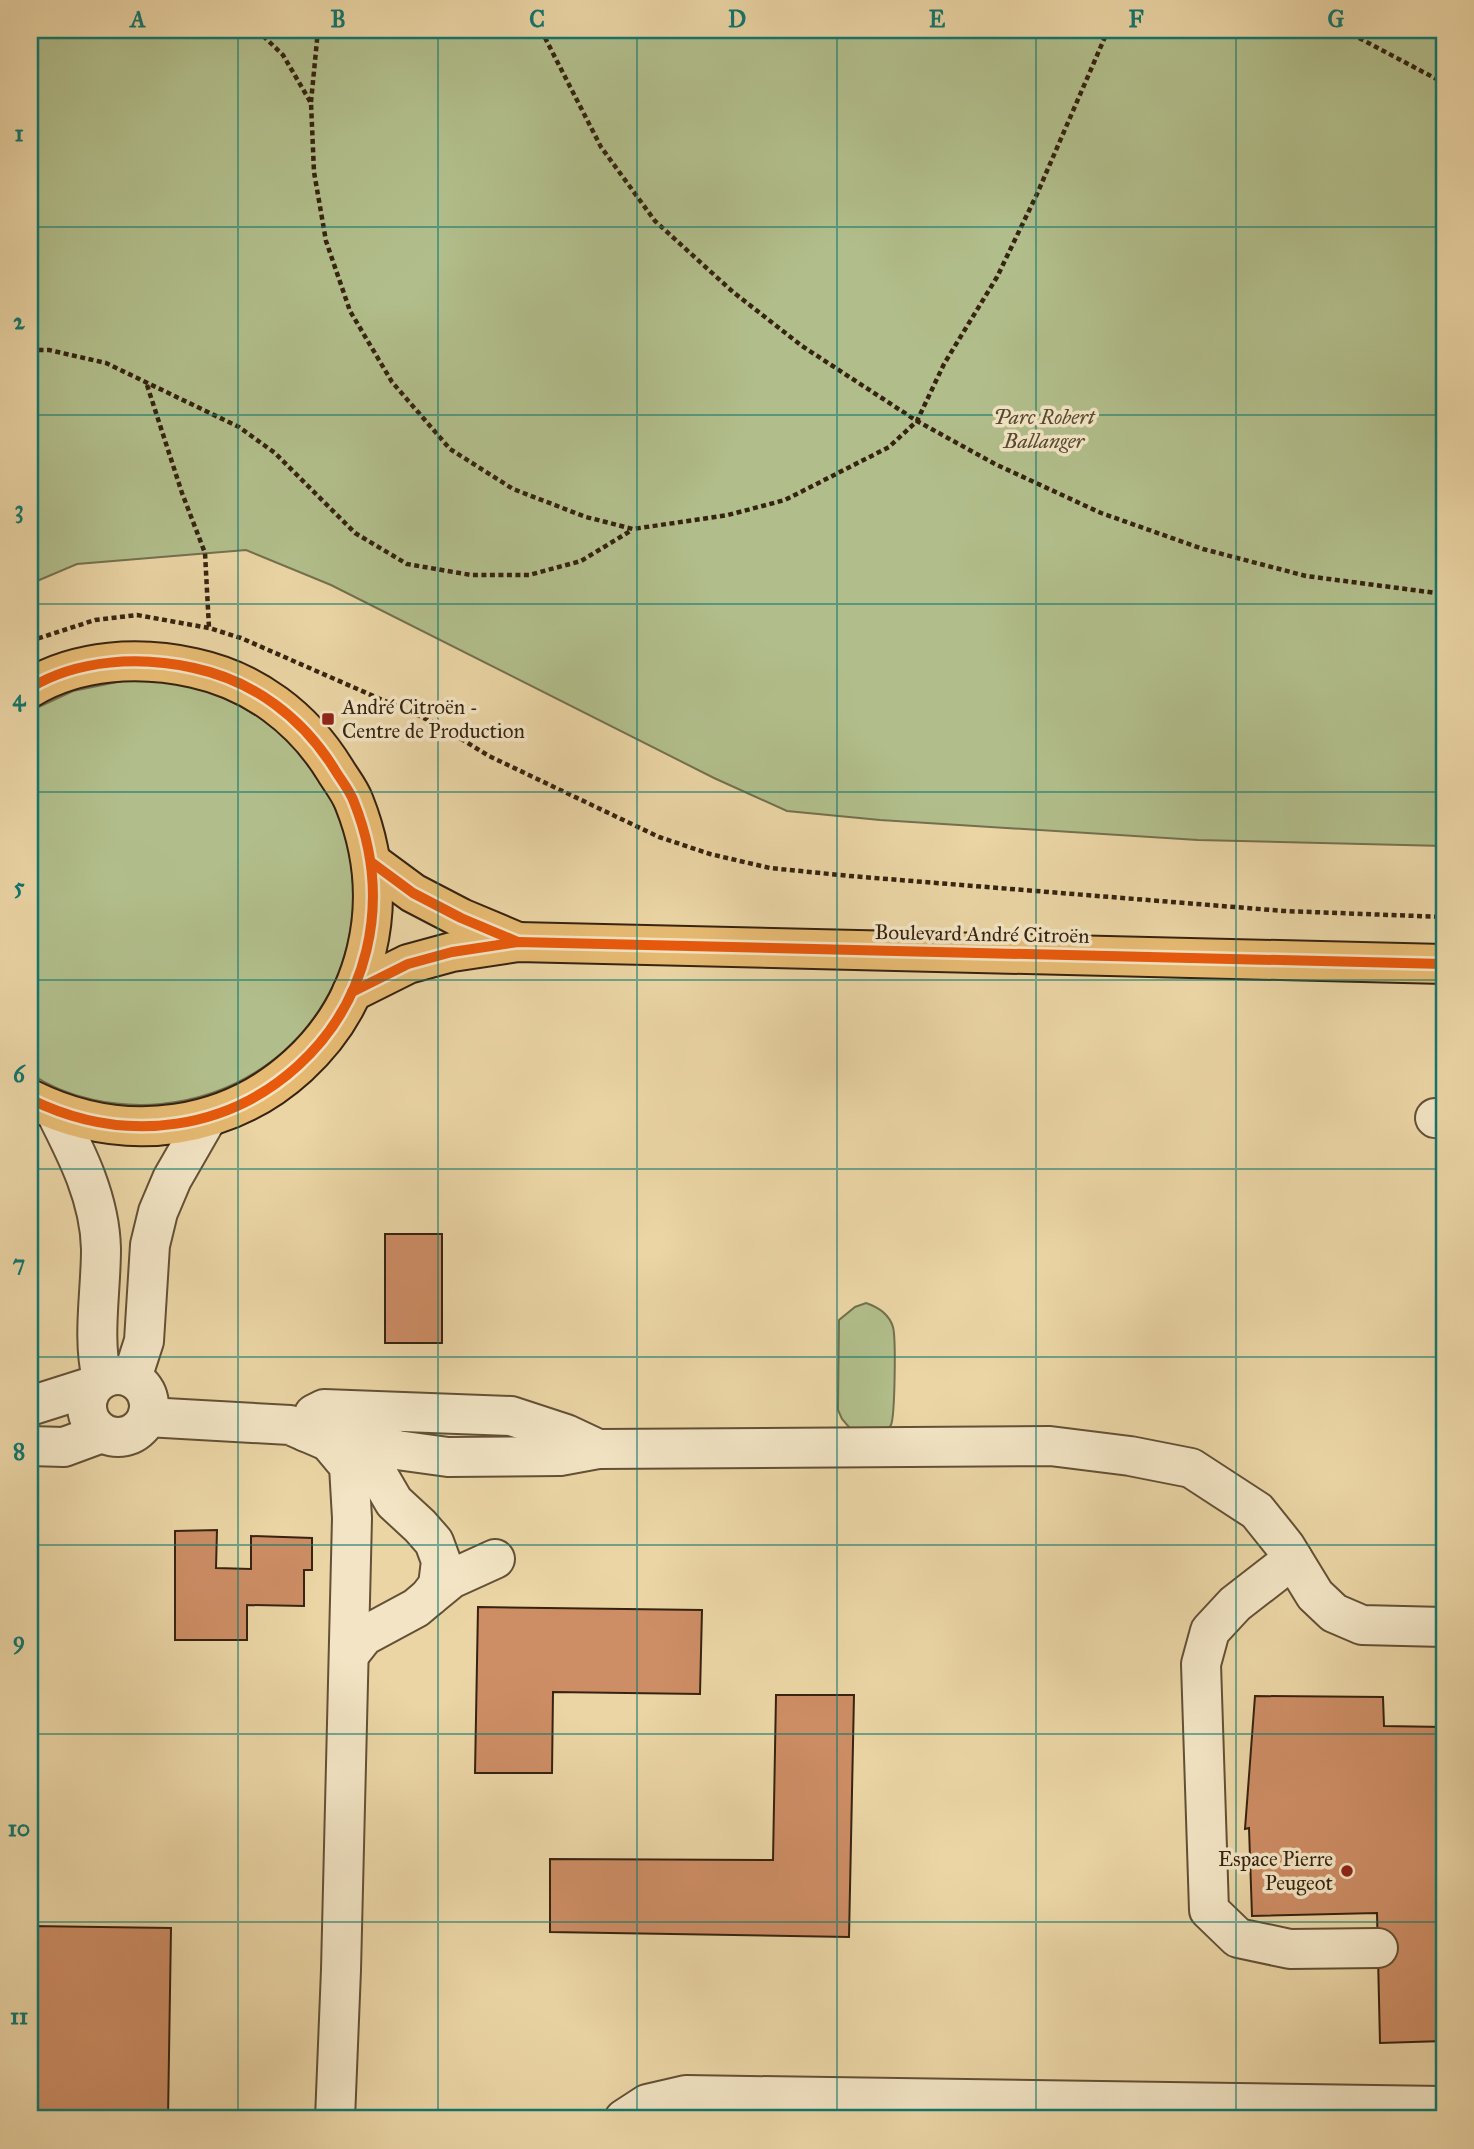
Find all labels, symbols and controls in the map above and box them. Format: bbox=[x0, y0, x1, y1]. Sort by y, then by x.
text: A bbox=[128, 5, 146, 33]
text: B bbox=[330, 5, 346, 33]
text: C bbox=[529, 5, 545, 33]
text: D bbox=[728, 5, 746, 33]
text: E bbox=[929, 5, 946, 33]
text: F bbox=[1128, 5, 1144, 33]
text: G bbox=[1328, 5, 1345, 33]
text: 1 bbox=[14, 119, 24, 147]
text: 2 bbox=[13, 307, 25, 335]
park label: Parc Robert Ballanger bbox=[994, 404, 1096, 454]
text: 3 bbox=[14, 495, 24, 524]
text: 4 bbox=[13, 684, 27, 712]
place label: André Citroën - Centre de Production bbox=[341, 694, 525, 744]
marker: André Citroën - Centre de Production bbox=[320, 711, 336, 727]
text: 5 bbox=[14, 872, 25, 900]
street label: Boulevard André Citroën bbox=[874, 919, 1090, 949]
text: 6 bbox=[13, 1060, 26, 1088]
text: 7 bbox=[13, 1249, 25, 1277]
text: 8 bbox=[13, 1437, 25, 1465]
text: 9 bbox=[13, 1626, 25, 1655]
text: 10 bbox=[8, 1814, 30, 1842]
place label: Espace Pierre Peugeot bbox=[1218, 1846, 1334, 1896]
marker: Espace Pierre Peugeot bbox=[1339, 1863, 1355, 1879]
text: 11 bbox=[10, 2002, 28, 2030]

